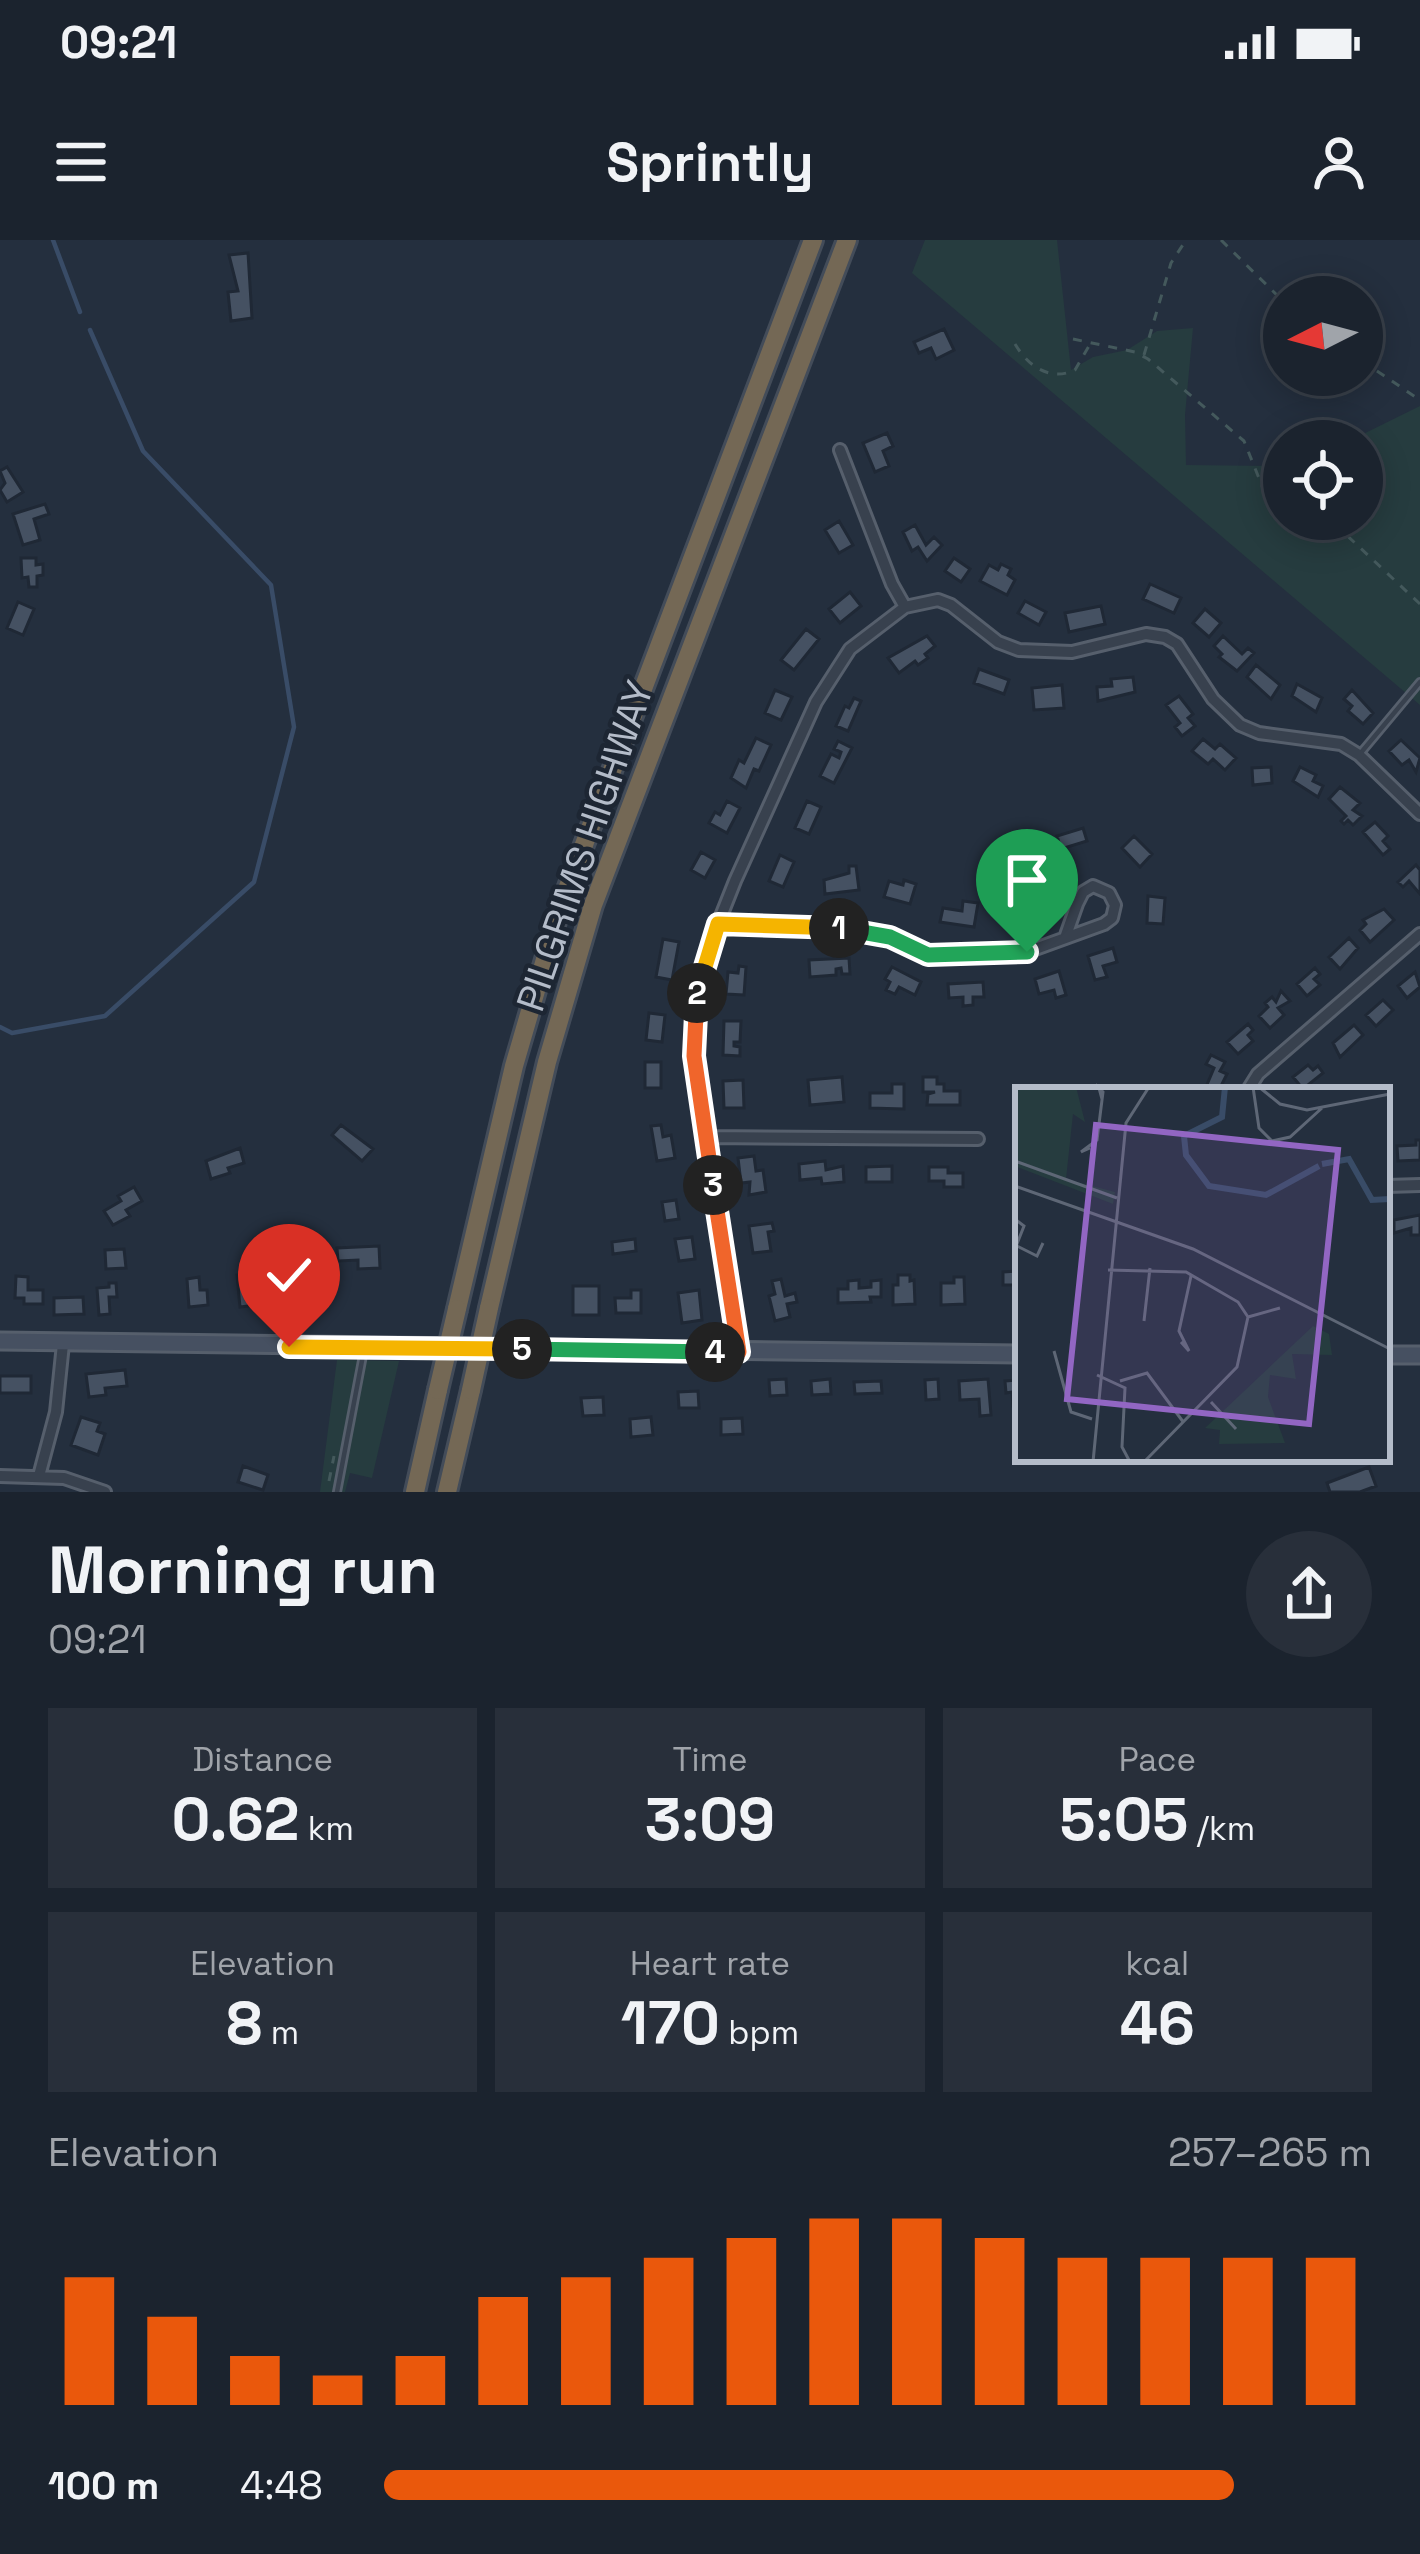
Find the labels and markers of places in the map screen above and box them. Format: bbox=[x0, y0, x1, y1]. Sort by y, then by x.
pin bbox=[976, 829, 1078, 952]
pin: 1 bbox=[809, 898, 869, 958]
pin: 2 bbox=[667, 963, 727, 1023]
pin: 3 bbox=[683, 1155, 743, 1215]
pin bbox=[238, 1224, 340, 1347]
pin: 5 bbox=[492, 1319, 552, 1379]
pin: 4 bbox=[685, 1322, 745, 1382]

